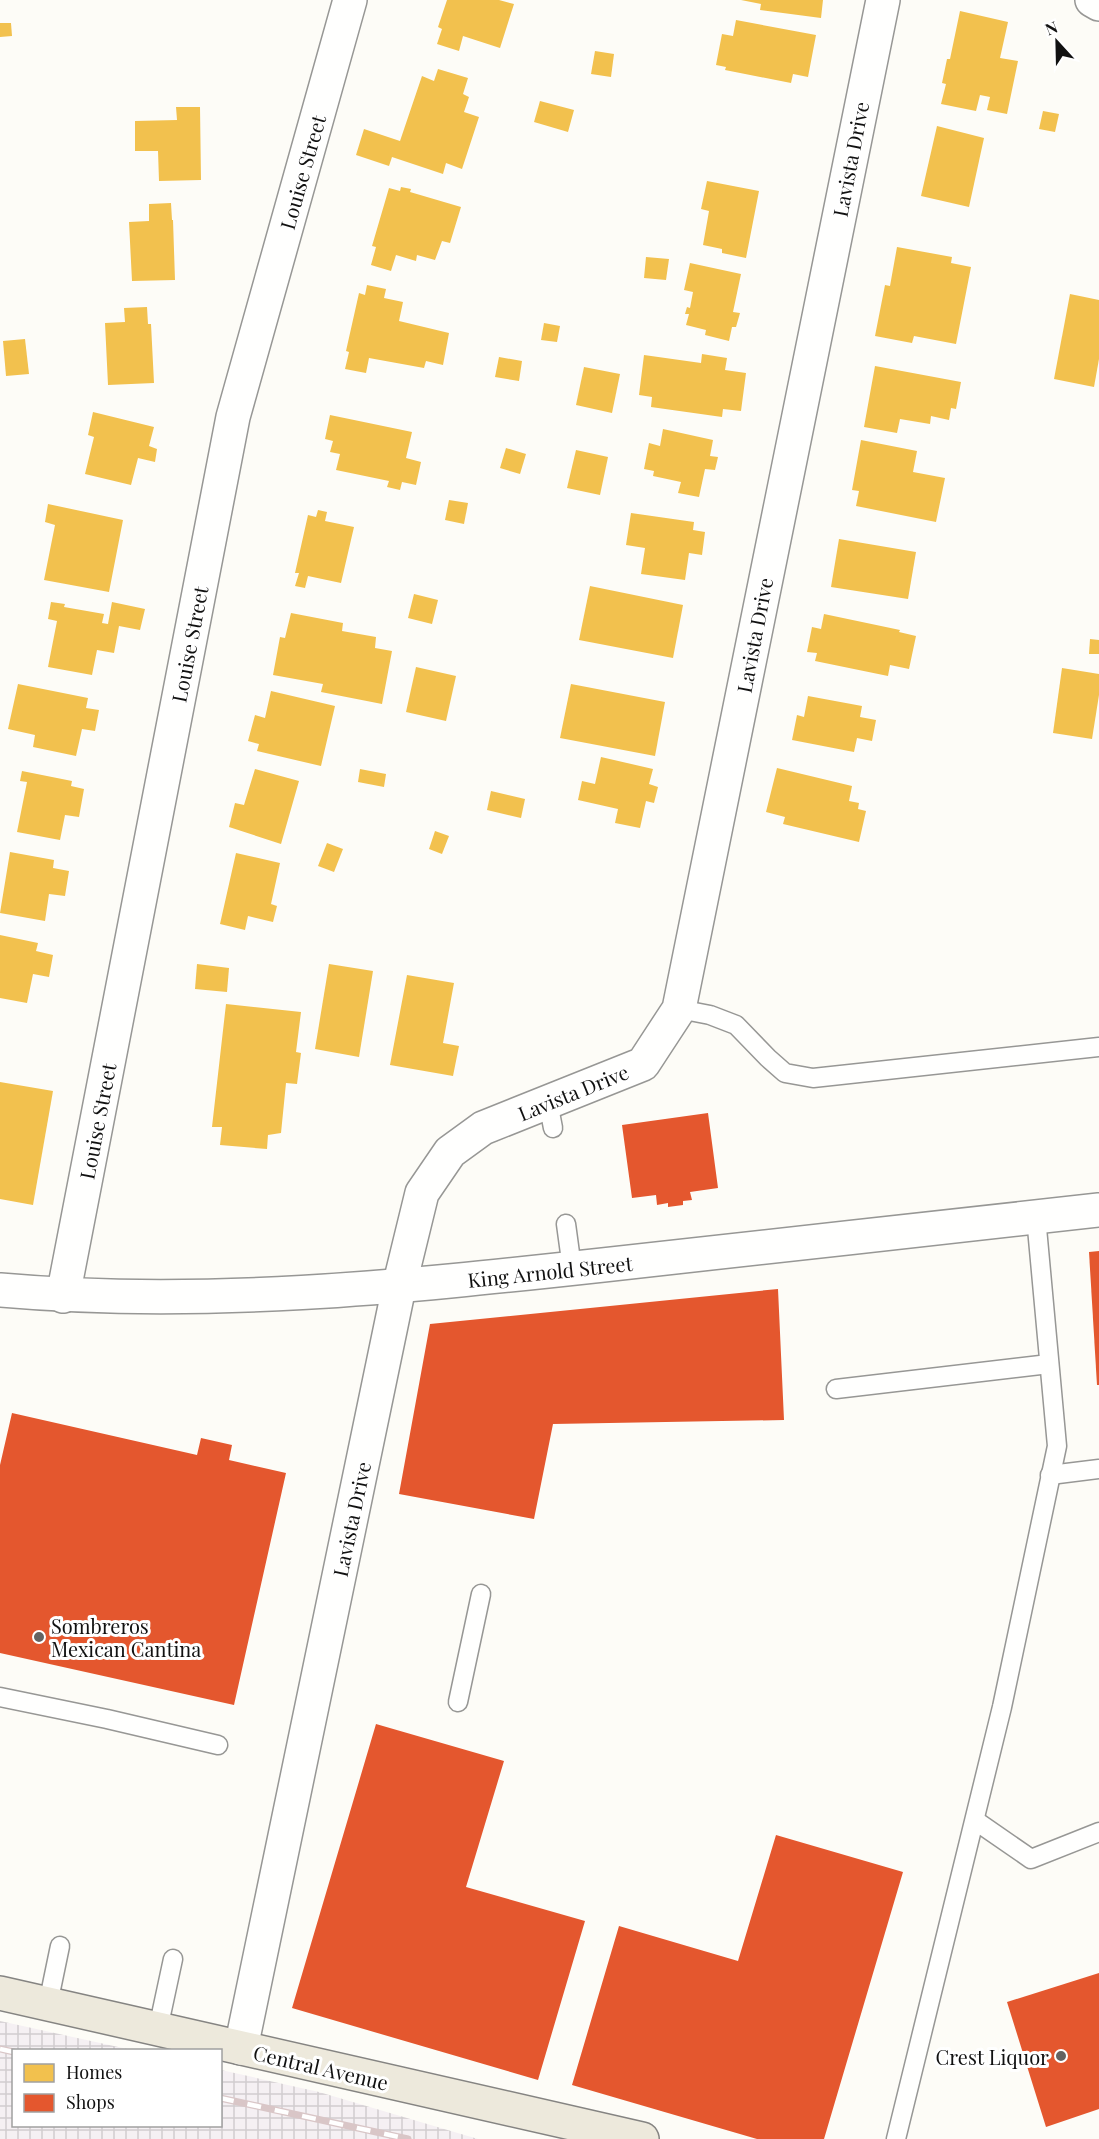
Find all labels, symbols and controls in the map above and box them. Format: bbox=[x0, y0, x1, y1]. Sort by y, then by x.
north arrow bbox=[1027, 12, 1087, 72]
text: N bbox=[1042, 16, 1061, 40]
street label: Lavista Drive bbox=[826, 99, 874, 219]
street label: Louise Street bbox=[273, 111, 331, 232]
street label: Lavista Drive bbox=[730, 575, 778, 695]
street label: Louise Street bbox=[164, 583, 214, 704]
street label: Lavista Drive bbox=[514, 1058, 632, 1126]
street label: Louise Street bbox=[72, 1060, 122, 1181]
street label: King Arnold Street bbox=[466, 1249, 635, 1293]
street label: Lavista Drive bbox=[326, 1459, 376, 1579]
place label: Sombreros Mexican Cantina bbox=[51, 1612, 201, 1662]
marker: Sombreros Mexican Cantina bbox=[32, 1630, 46, 1644]
street label: Central Avenue bbox=[251, 2038, 391, 2096]
place label: Crest Liquor bbox=[936, 2043, 1049, 2070]
legend bbox=[12, 2049, 222, 2127]
marker: Crest Liquor bbox=[1054, 2049, 1068, 2063]
text: Homes bbox=[66, 2060, 122, 2084]
text: Shops bbox=[66, 2090, 115, 2114]

